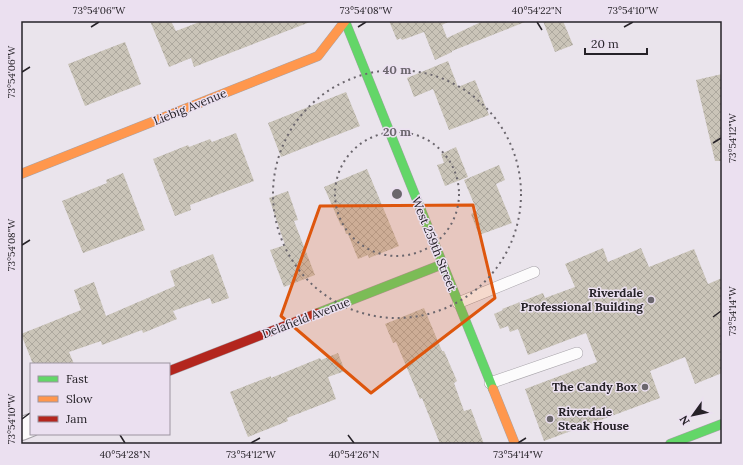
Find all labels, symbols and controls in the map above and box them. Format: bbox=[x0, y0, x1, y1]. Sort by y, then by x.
text: 73°54'06"W bbox=[73, 4, 126, 17]
text: 73°54'08"W bbox=[340, 4, 393, 17]
text: 40°54'22"N bbox=[512, 4, 563, 17]
text: 73°54'10"W bbox=[608, 4, 659, 17]
scale bar bbox=[585, 30, 647, 56]
text: 20 m bbox=[591, 36, 619, 51]
text: 73°54'06"W bbox=[5, 45, 18, 98]
text: 40 m bbox=[383, 62, 411, 77]
street label: Liebig Avenue bbox=[151, 85, 229, 128]
text: 73°54'12"W bbox=[726, 112, 739, 163]
text: 20 m bbox=[383, 124, 411, 139]
centre of rings bbox=[390, 187, 404, 201]
street label: West 259th Street bbox=[409, 195, 460, 293]
text: 73°54'08"W bbox=[5, 218, 18, 271]
place label: Riverdale Professional Building bbox=[521, 285, 644, 314]
text: 73°54'14"W bbox=[726, 285, 739, 336]
street label: Delafield Avenue bbox=[260, 294, 352, 341]
marker: Riverdale Professional Building bbox=[646, 295, 656, 305]
legend bbox=[30, 363, 170, 435]
text: Fast bbox=[66, 371, 89, 386]
place label: The Candy Box bbox=[552, 379, 637, 394]
marker: The Candy Box bbox=[640, 382, 650, 392]
text: Slow bbox=[66, 391, 93, 406]
text: 73°54'10"W bbox=[5, 393, 18, 444]
north arrow bbox=[673, 395, 713, 435]
place label: Riverdale Steak House bbox=[558, 404, 629, 433]
text: Jam bbox=[65, 411, 87, 426]
text: N bbox=[676, 413, 693, 428]
marker: Riverdale Steak House bbox=[545, 414, 555, 424]
text: 40°54'28"N bbox=[100, 448, 151, 461]
text: 73°54'12"W bbox=[226, 448, 277, 461]
text: 40°54'26"N bbox=[329, 448, 380, 461]
text: 73°54'14"W bbox=[493, 448, 544, 461]

